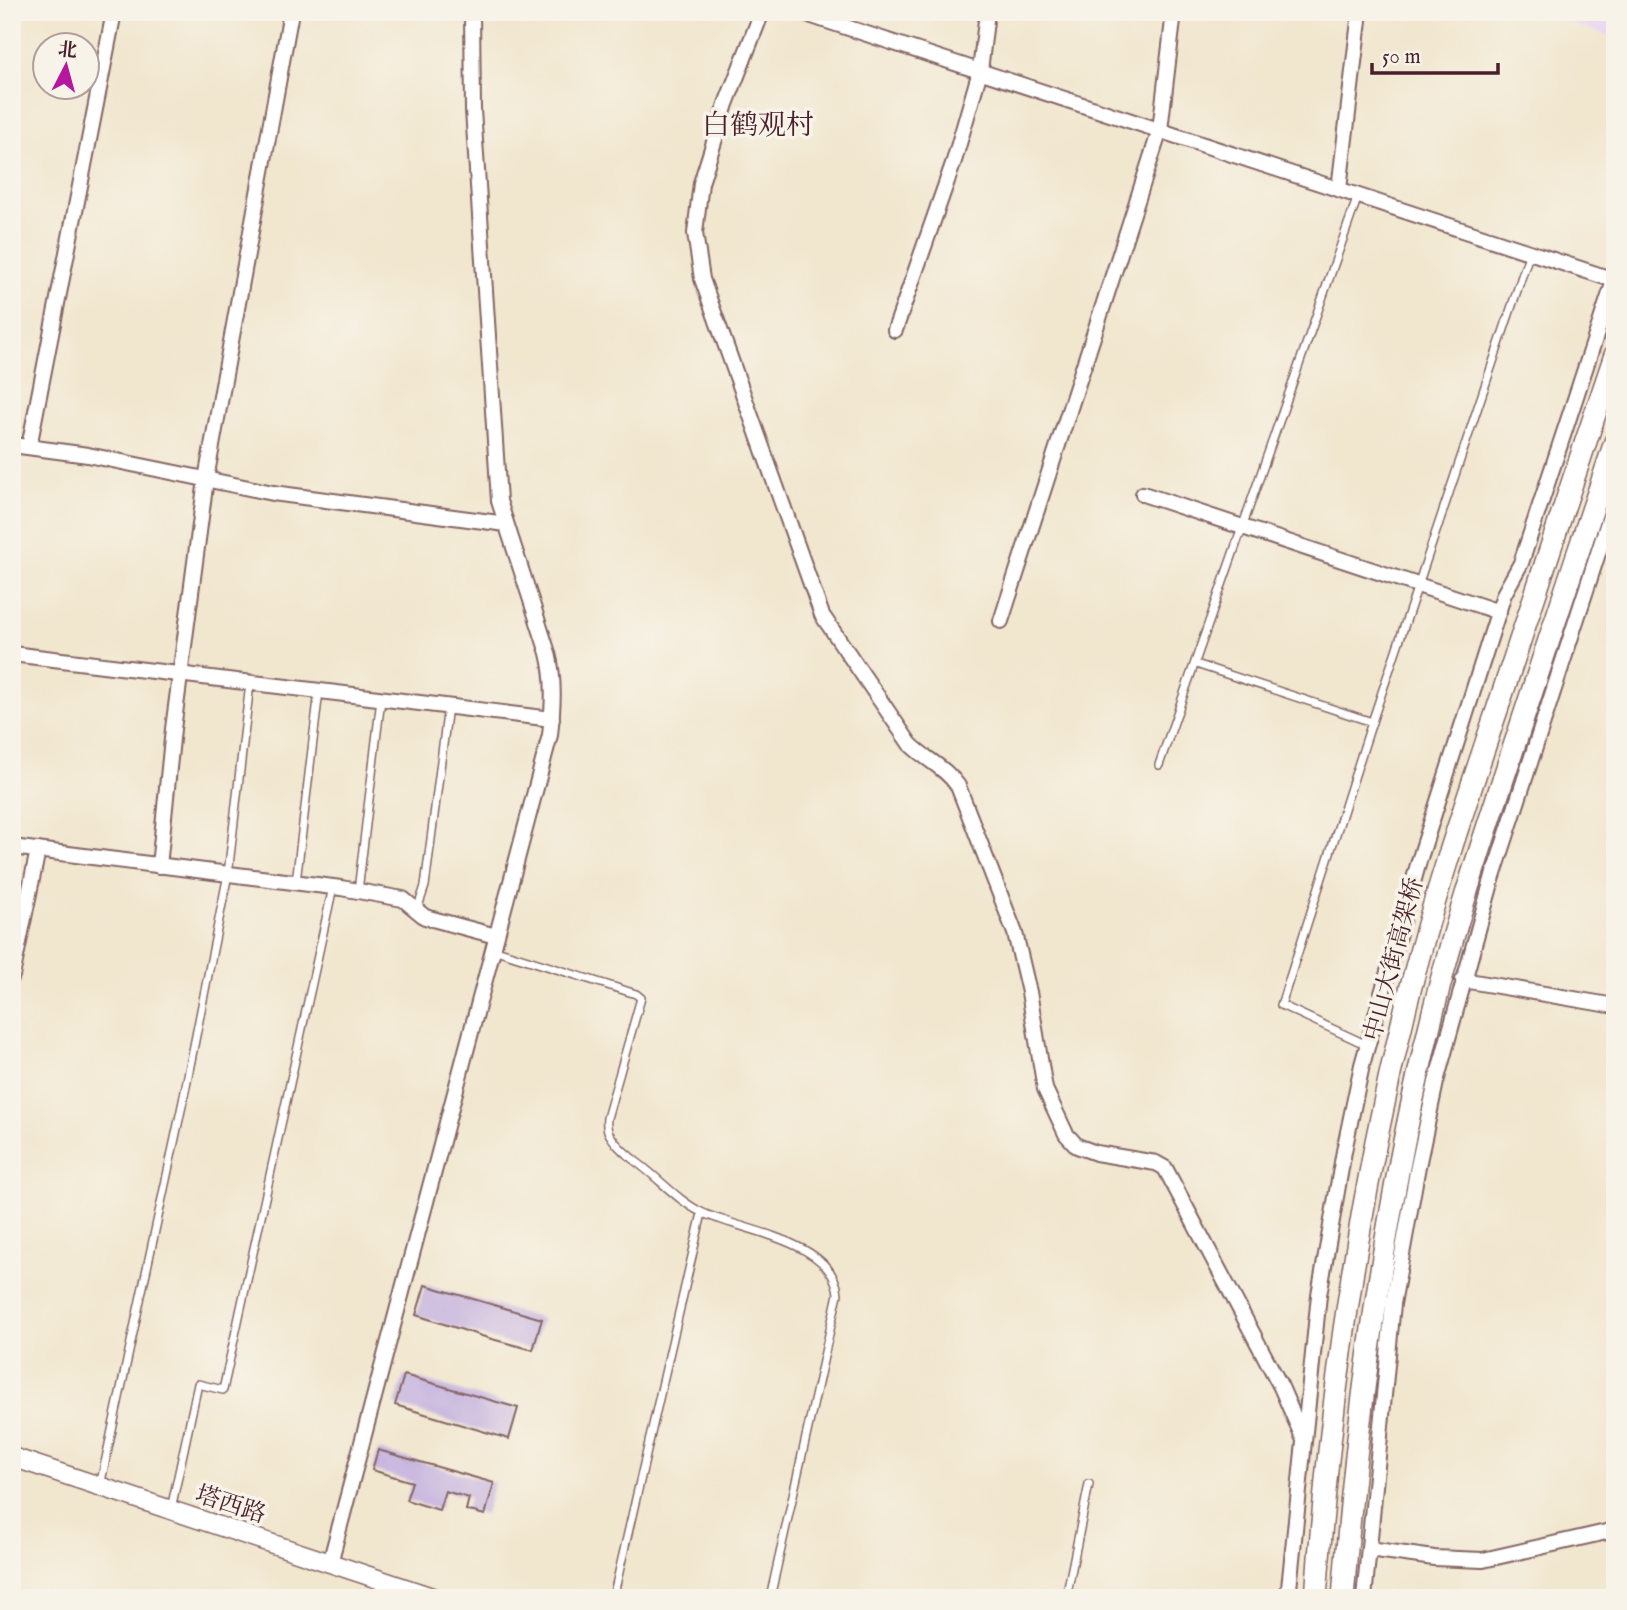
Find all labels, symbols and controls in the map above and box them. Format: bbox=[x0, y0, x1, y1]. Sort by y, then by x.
north arrow bbox=[32, 32, 102, 102]
scale bar bbox=[1372, 32, 1498, 76]
text: 北 bbox=[57, 38, 78, 64]
text: 50 m bbox=[1382, 44, 1421, 71]
district label: 白鹤观村 bbox=[702, 109, 814, 144]
street label: 中山大街高架桥 bbox=[1358, 874, 1431, 1045]
street label: 塔西路 bbox=[192, 1480, 270, 1531]

